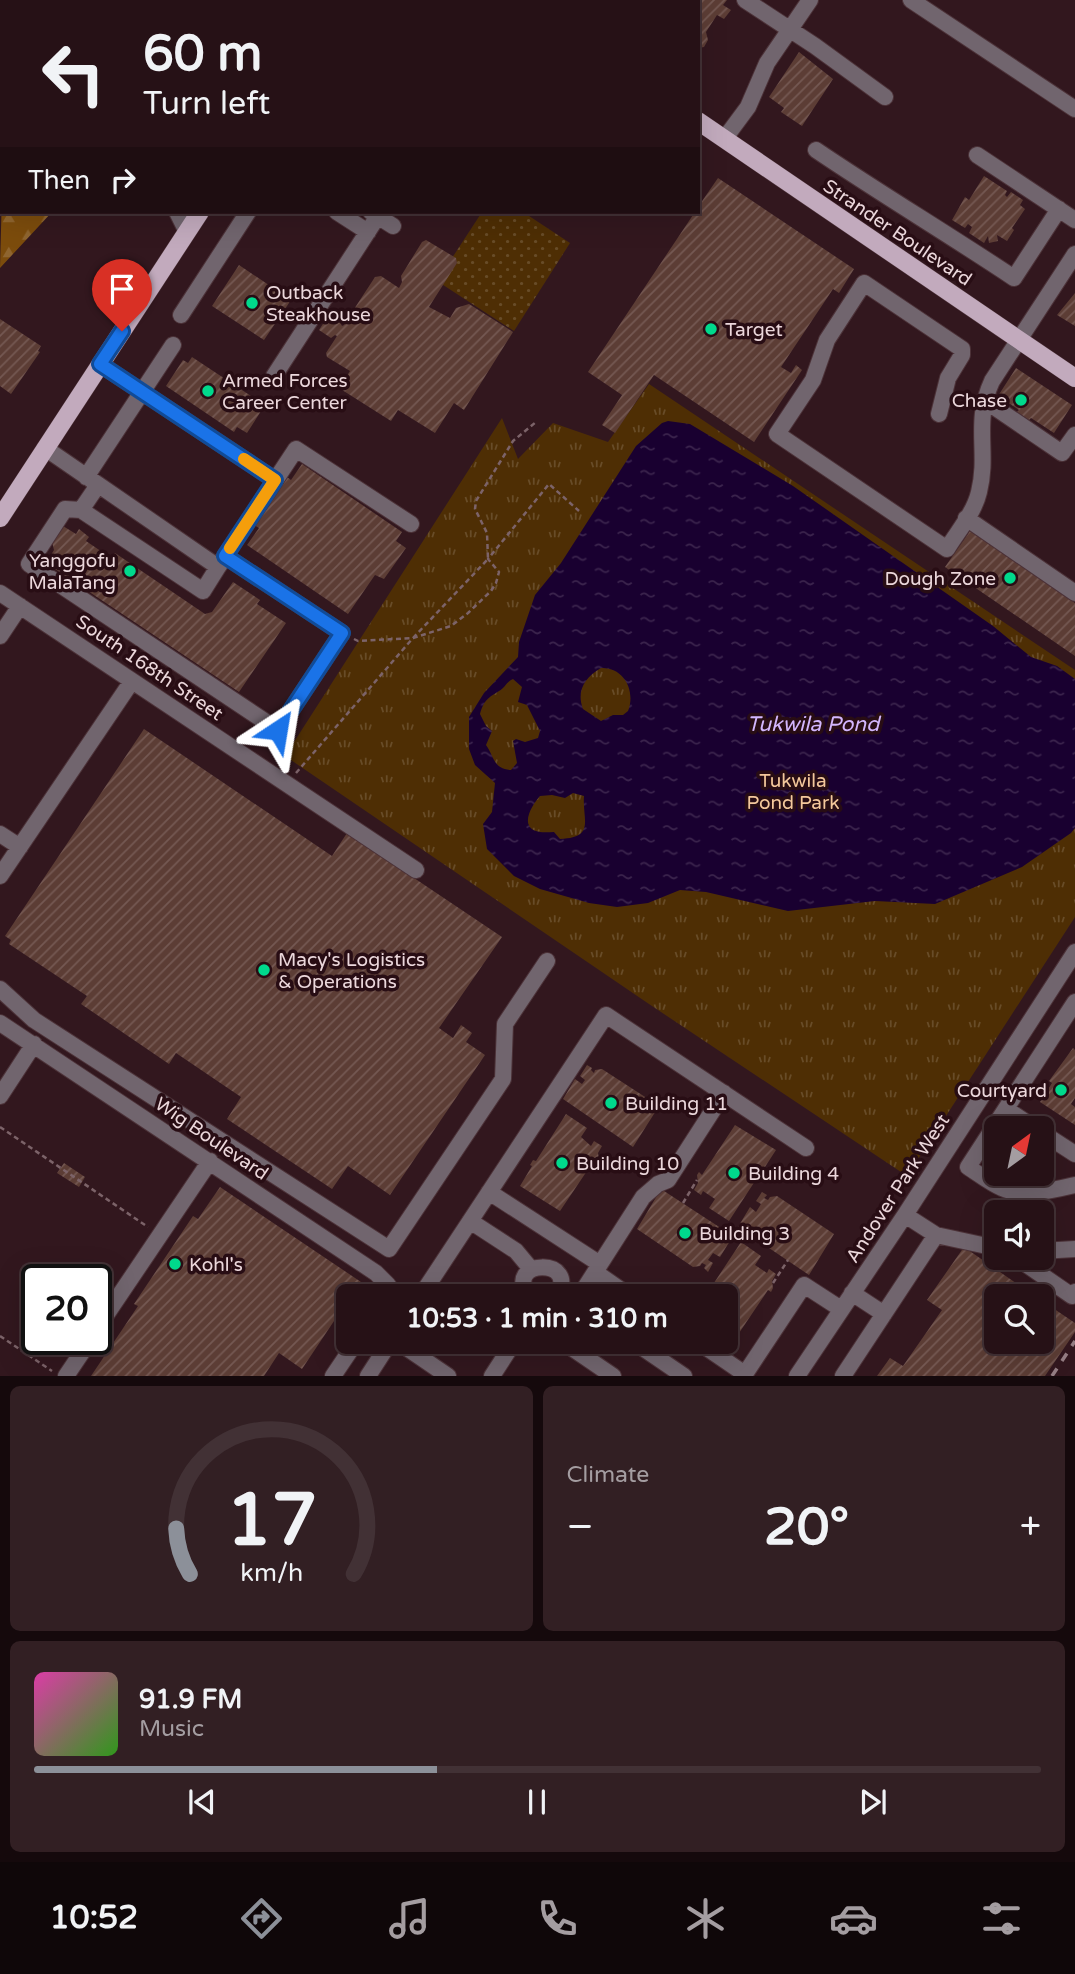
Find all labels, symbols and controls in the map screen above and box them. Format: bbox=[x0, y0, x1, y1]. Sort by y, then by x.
text: 60 m bbox=[143, 25, 262, 84]
icon: left bbox=[28, 28, 119, 119]
text: Turn left bbox=[143, 85, 270, 123]
icon: right bbox=[104, 161, 142, 199]
text: Then bbox=[28, 165, 90, 196]
street label: Strander Boulevard bbox=[819, 175, 976, 291]
pin bbox=[92, 259, 152, 331]
icon: arrive bbox=[103, 270, 141, 308]
place label: Outback Steakhouse bbox=[266, 282, 371, 326]
marker: Outback Steakhouse bbox=[244, 295, 260, 311]
place label: Target bbox=[725, 319, 783, 341]
marker: Target bbox=[703, 321, 719, 337]
place label: Armed Forces Career Center bbox=[222, 370, 348, 414]
marker: Armed Forces Career Center bbox=[200, 383, 216, 399]
place label: Chase bbox=[952, 390, 1007, 412]
marker: Chase bbox=[1013, 392, 1029, 408]
place label: Yanggofu MalaTang bbox=[28, 550, 116, 594]
marker: Yanggofu MalaTang bbox=[122, 563, 138, 579]
place label: Dough Zone bbox=[884, 568, 996, 590]
marker: Dough Zone bbox=[1002, 570, 1018, 586]
street label: South 168th Street bbox=[72, 610, 227, 725]
position arrow bbox=[241, 693, 315, 767]
water label: Tukwila Pond bbox=[747, 712, 882, 737]
park label: Tukwila Pond Park bbox=[746, 770, 840, 814]
place label: Macy's Logistics & Operations bbox=[278, 949, 425, 993]
marker: Macy's Logistics & Operations bbox=[256, 962, 272, 978]
place label: Courtyard bbox=[957, 1080, 1047, 1102]
marker: Courtyard bbox=[1053, 1082, 1069, 1098]
street label: Wig Boulevard bbox=[151, 1093, 272, 1185]
place label: Building 11 bbox=[625, 1093, 728, 1115]
marker: Building 11 bbox=[603, 1095, 619, 1111]
street label: Andover Park West bbox=[842, 1110, 954, 1267]
north arrow bbox=[984, 1116, 1054, 1186]
map controls bbox=[984, 1116, 1054, 1354]
place label: Building 10 bbox=[576, 1153, 679, 1175]
marker: Building 10 bbox=[554, 1155, 570, 1171]
place label: Building 4 bbox=[748, 1163, 839, 1185]
marker: Building 4 bbox=[726, 1165, 742, 1181]
button: sound bbox=[984, 1200, 1054, 1270]
place label: Building 3 bbox=[699, 1223, 790, 1245]
marker: Building 3 bbox=[677, 1225, 693, 1241]
place label: Kohl's bbox=[189, 1254, 243, 1276]
marker: Kohl's bbox=[167, 1256, 183, 1272]
speed limit sign: 20 bbox=[21, 1264, 112, 1355]
button: search bbox=[984, 1284, 1054, 1354]
text: 10:53 · 1 min · 310 m bbox=[406, 1303, 668, 1334]
text: Climate bbox=[567, 1461, 649, 1489]
text: 17 bbox=[226, 1478, 317, 1566]
text: 20° bbox=[764, 1496, 849, 1559]
text: − bbox=[567, 1504, 594, 1550]
text: + bbox=[1020, 1504, 1041, 1550]
text: km/h bbox=[240, 1558, 303, 1588]
text: 91.9 FM bbox=[139, 1684, 242, 1715]
text: Music bbox=[139, 1715, 204, 1743]
icon: previous bbox=[183, 1783, 221, 1821]
icon: pause bbox=[518, 1783, 556, 1821]
icon: next bbox=[854, 1783, 892, 1821]
icon: directions bbox=[237, 1894, 286, 1943]
icon: music bbox=[385, 1894, 434, 1943]
icon: phone bbox=[533, 1894, 582, 1943]
icon: climate bbox=[681, 1894, 730, 1943]
icon: car bbox=[829, 1894, 878, 1943]
icon: filters bbox=[977, 1894, 1026, 1943]
text: 10:52 bbox=[49, 1899, 138, 1937]

